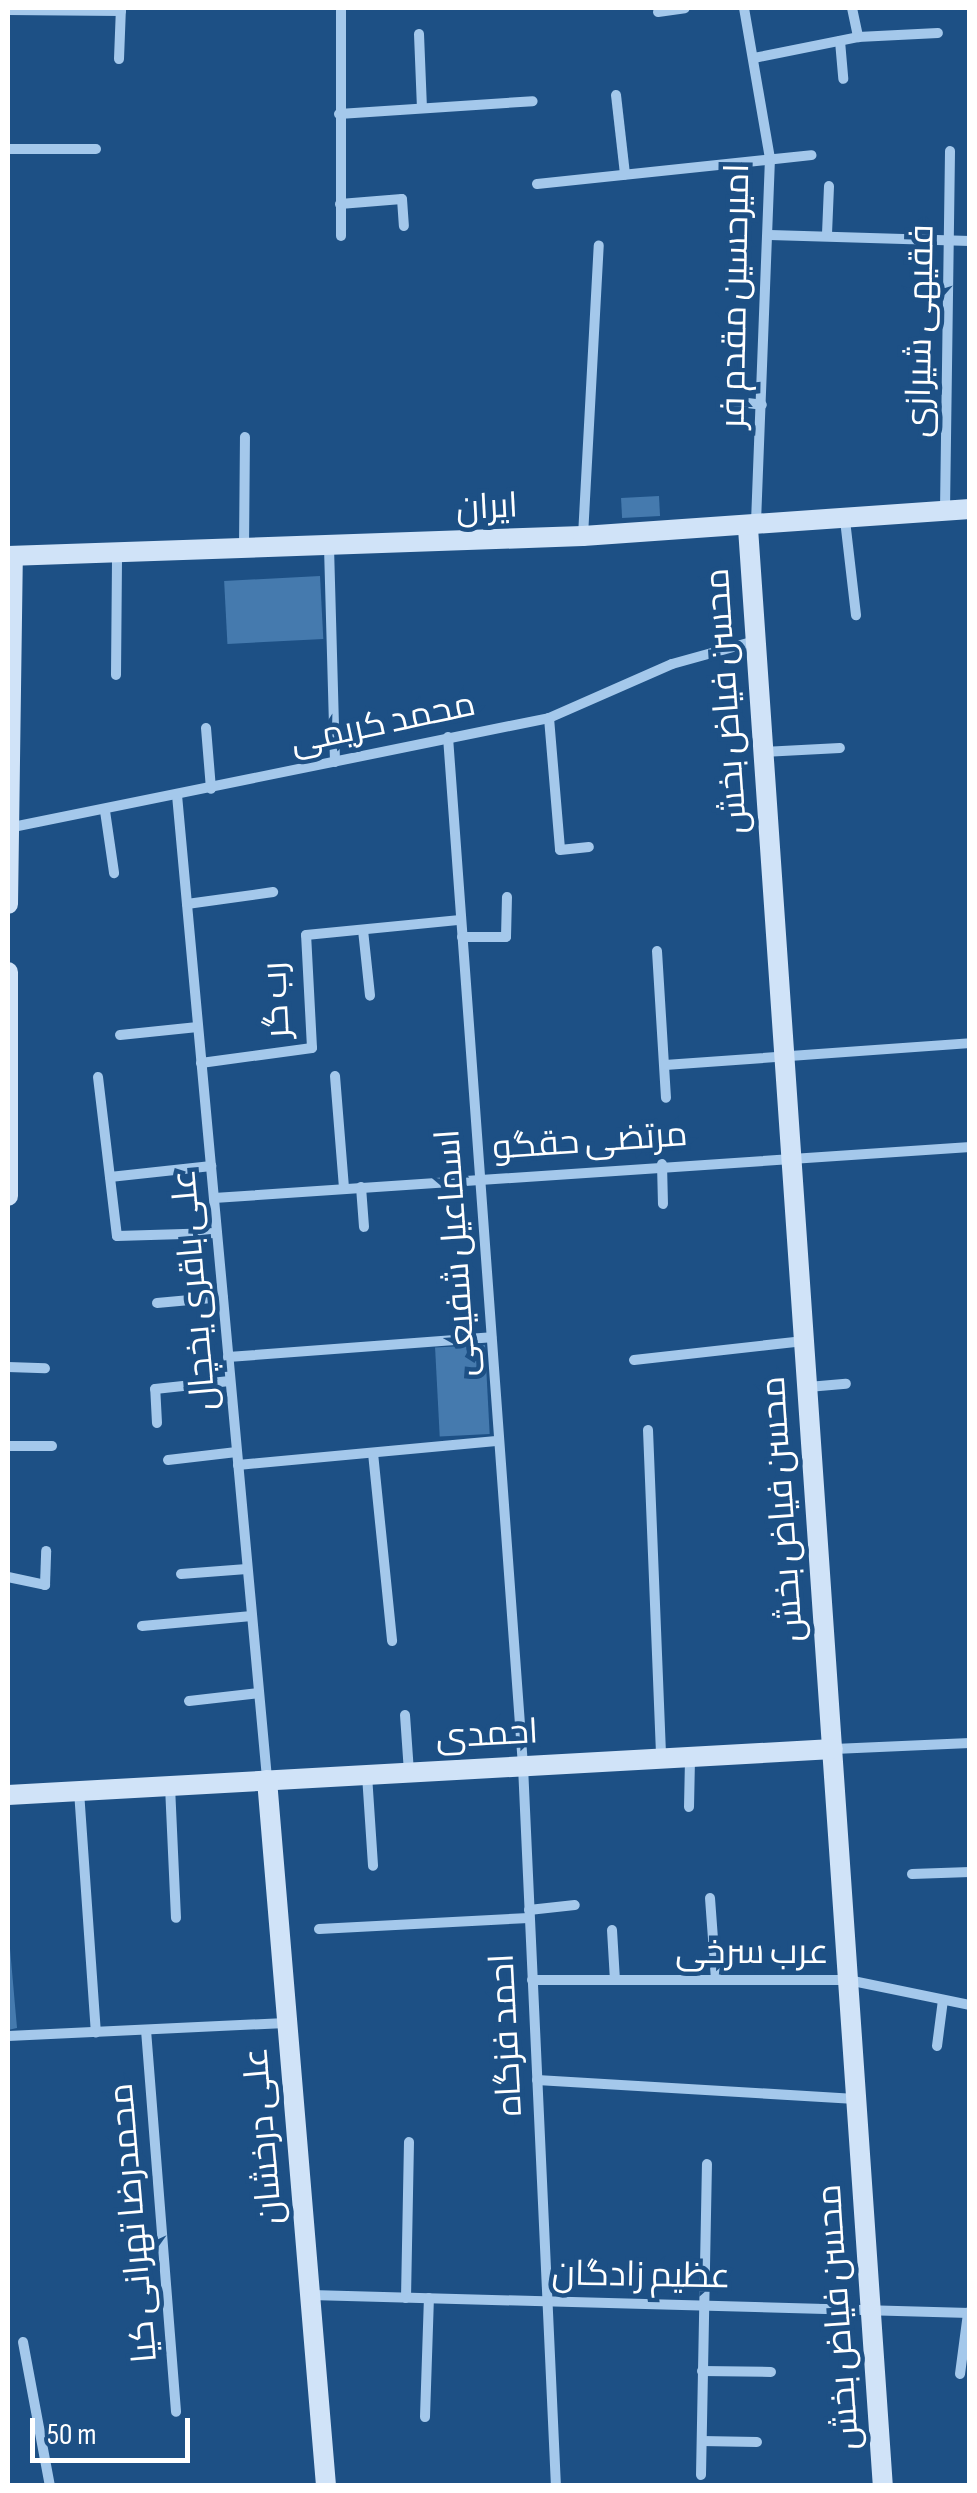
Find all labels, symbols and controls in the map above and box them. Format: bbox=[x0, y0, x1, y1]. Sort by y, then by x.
street label: امیرحسین مقدم فر bbox=[713, 163, 759, 429]
street label: فقیهی شیرازی bbox=[898, 224, 944, 438]
street label: ایران bbox=[455, 485, 519, 531]
street label: محسن فیاض بخش bbox=[697, 567, 757, 835]
street label: محمد کریمی bbox=[287, 684, 479, 764]
street label: رب گر bbox=[254, 961, 300, 1039]
street label: مرتضی حقگو bbox=[491, 1114, 689, 1170]
street label: اسماعیل شفیعی bbox=[427, 1128, 487, 1378]
street label: علی باقری یخچال bbox=[164, 1168, 226, 1412]
street label: محسن فیاض بخش bbox=[753, 1375, 813, 1643]
street label: احمدی bbox=[435, 1711, 539, 1759]
street label: عرب سرخی bbox=[675, 1932, 829, 1974]
street label: احمد فزگاه bbox=[482, 1953, 532, 2117]
street label: علی درخشان bbox=[235, 2046, 293, 2226]
street label: محمدرضا تهرانی کیا bbox=[101, 2081, 167, 2365]
street label: محسن فیاض بخش bbox=[809, 2183, 869, 2451]
street label: عظیم زادگان bbox=[551, 2253, 731, 2299]
scale bar bbox=[35, 2398, 195, 2460]
text: 50 m bbox=[47, 2417, 96, 2453]

